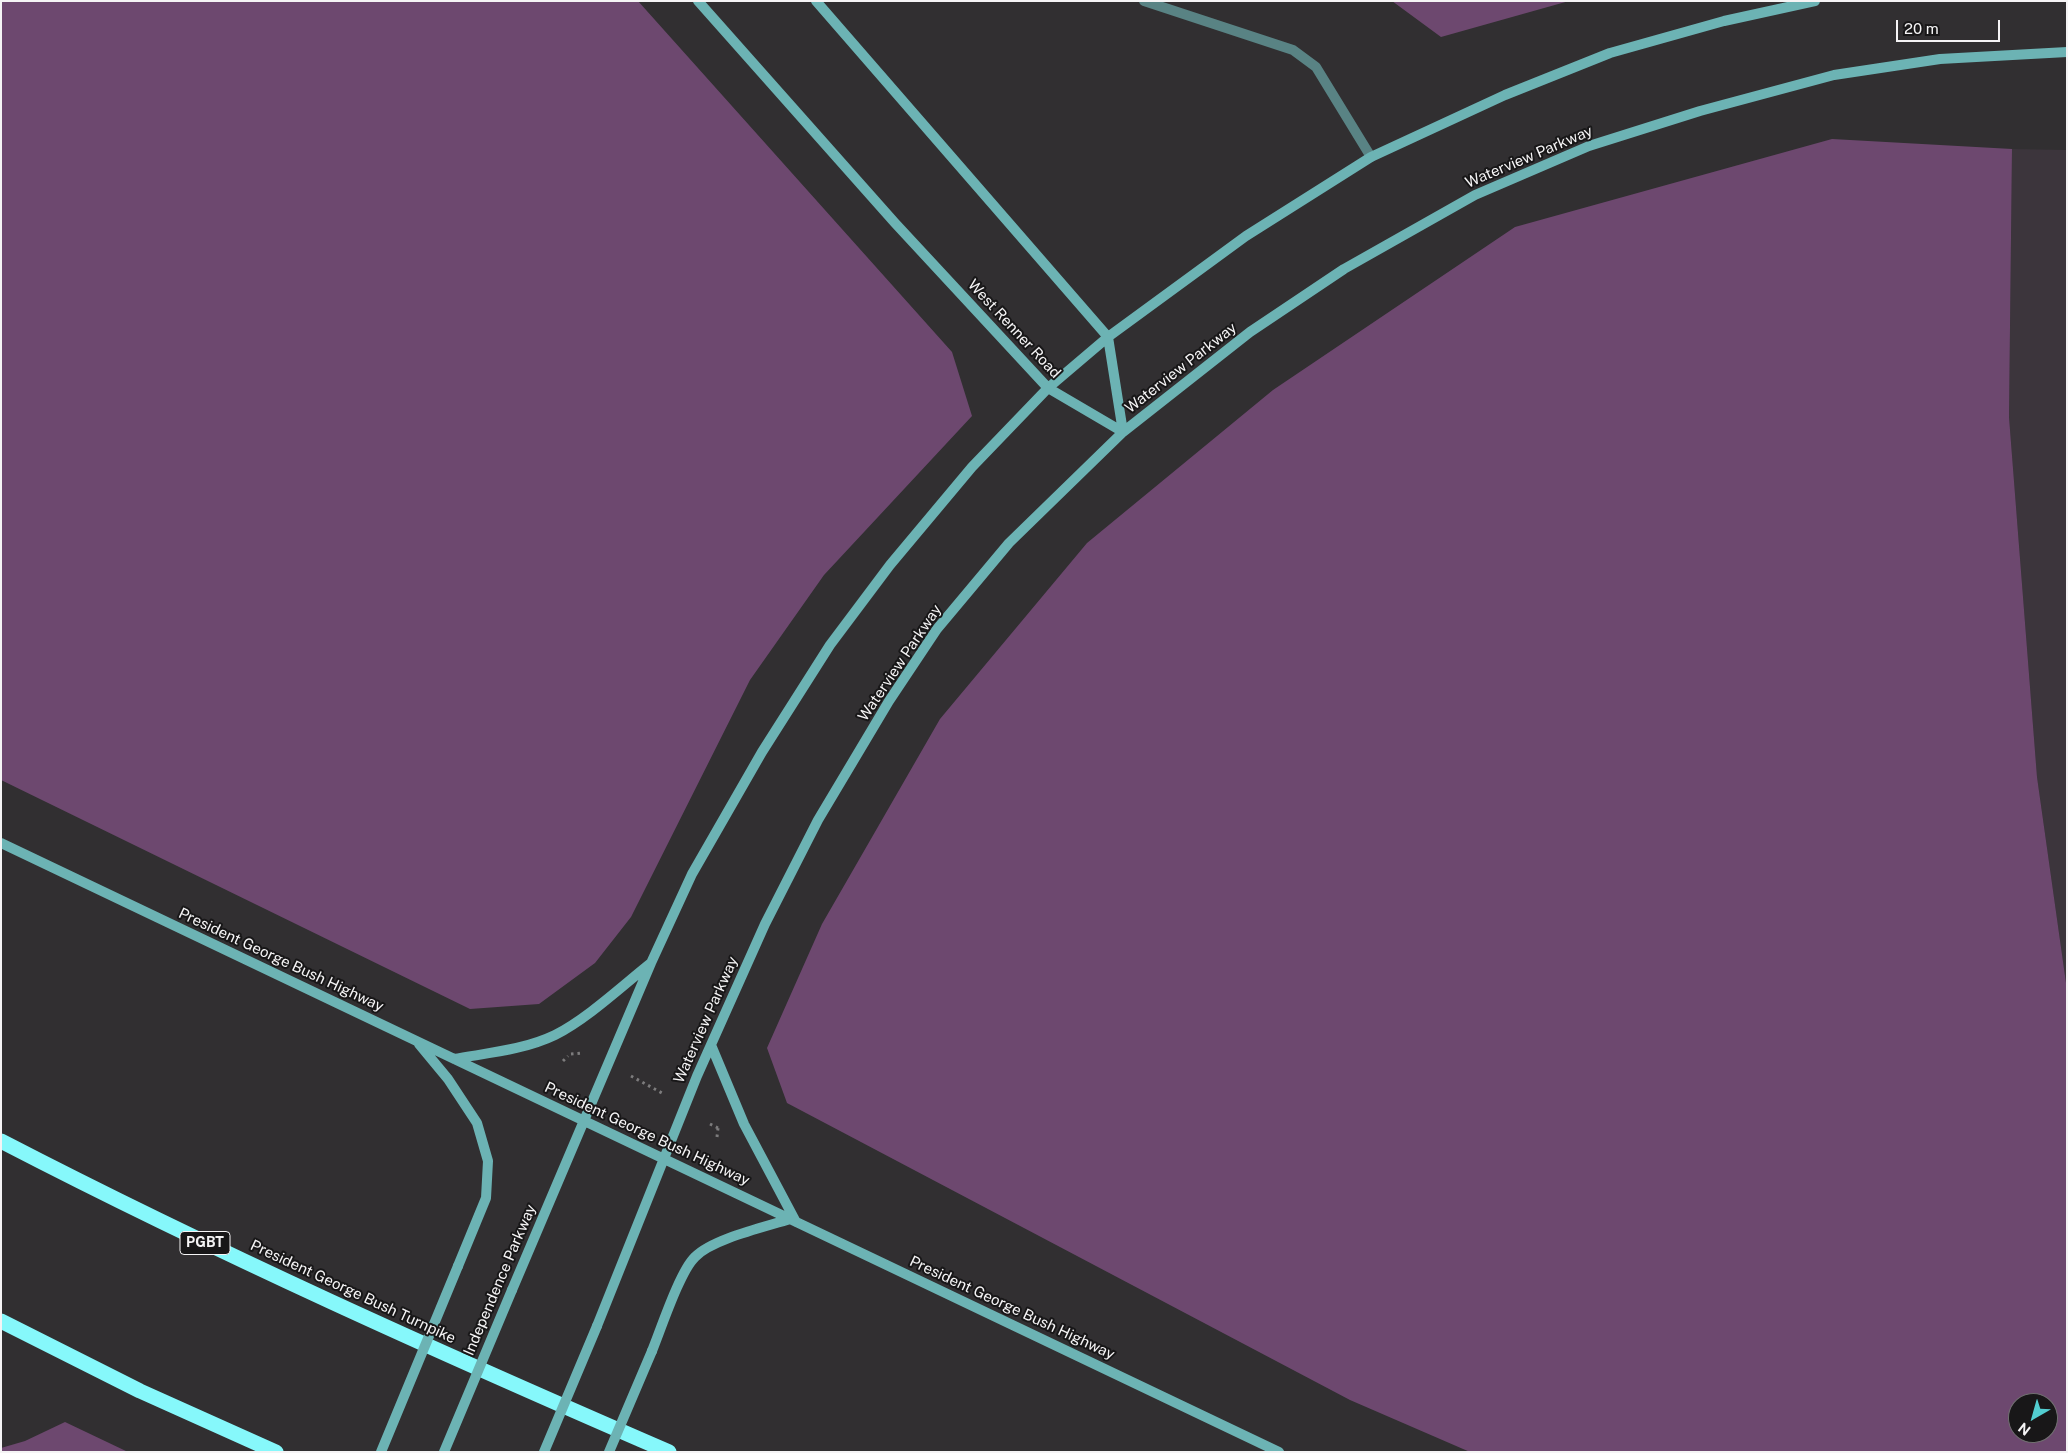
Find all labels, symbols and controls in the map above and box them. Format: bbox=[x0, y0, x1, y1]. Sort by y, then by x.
scale bar bbox=[1898, 10, 2002, 42]
text: 20 m bbox=[1904, 20, 1939, 37]
street label: Waterview Parkway bbox=[1463, 122, 1595, 192]
street label: West Renner Road bbox=[964, 276, 1064, 382]
street label: Waterview Parkway bbox=[1122, 319, 1240, 417]
street label: Waterview Parkway bbox=[854, 601, 946, 725]
street label: President George Bush Highway bbox=[176, 904, 386, 1016]
street label: Waterview Parkway bbox=[670, 954, 742, 1086]
street label: President George Bush Highway bbox=[542, 1078, 752, 1190]
street label: Independence Parkway bbox=[460, 1202, 540, 1358]
road number: PGBT bbox=[180, 1232, 230, 1254]
street label: President George Bush Turnpike bbox=[247, 1236, 459, 1348]
street label: President George Bush Highway bbox=[907, 1252, 1117, 1364]
north arrow bbox=[2008, 1393, 2058, 1443]
text: N bbox=[2015, 1419, 2034, 1439]

